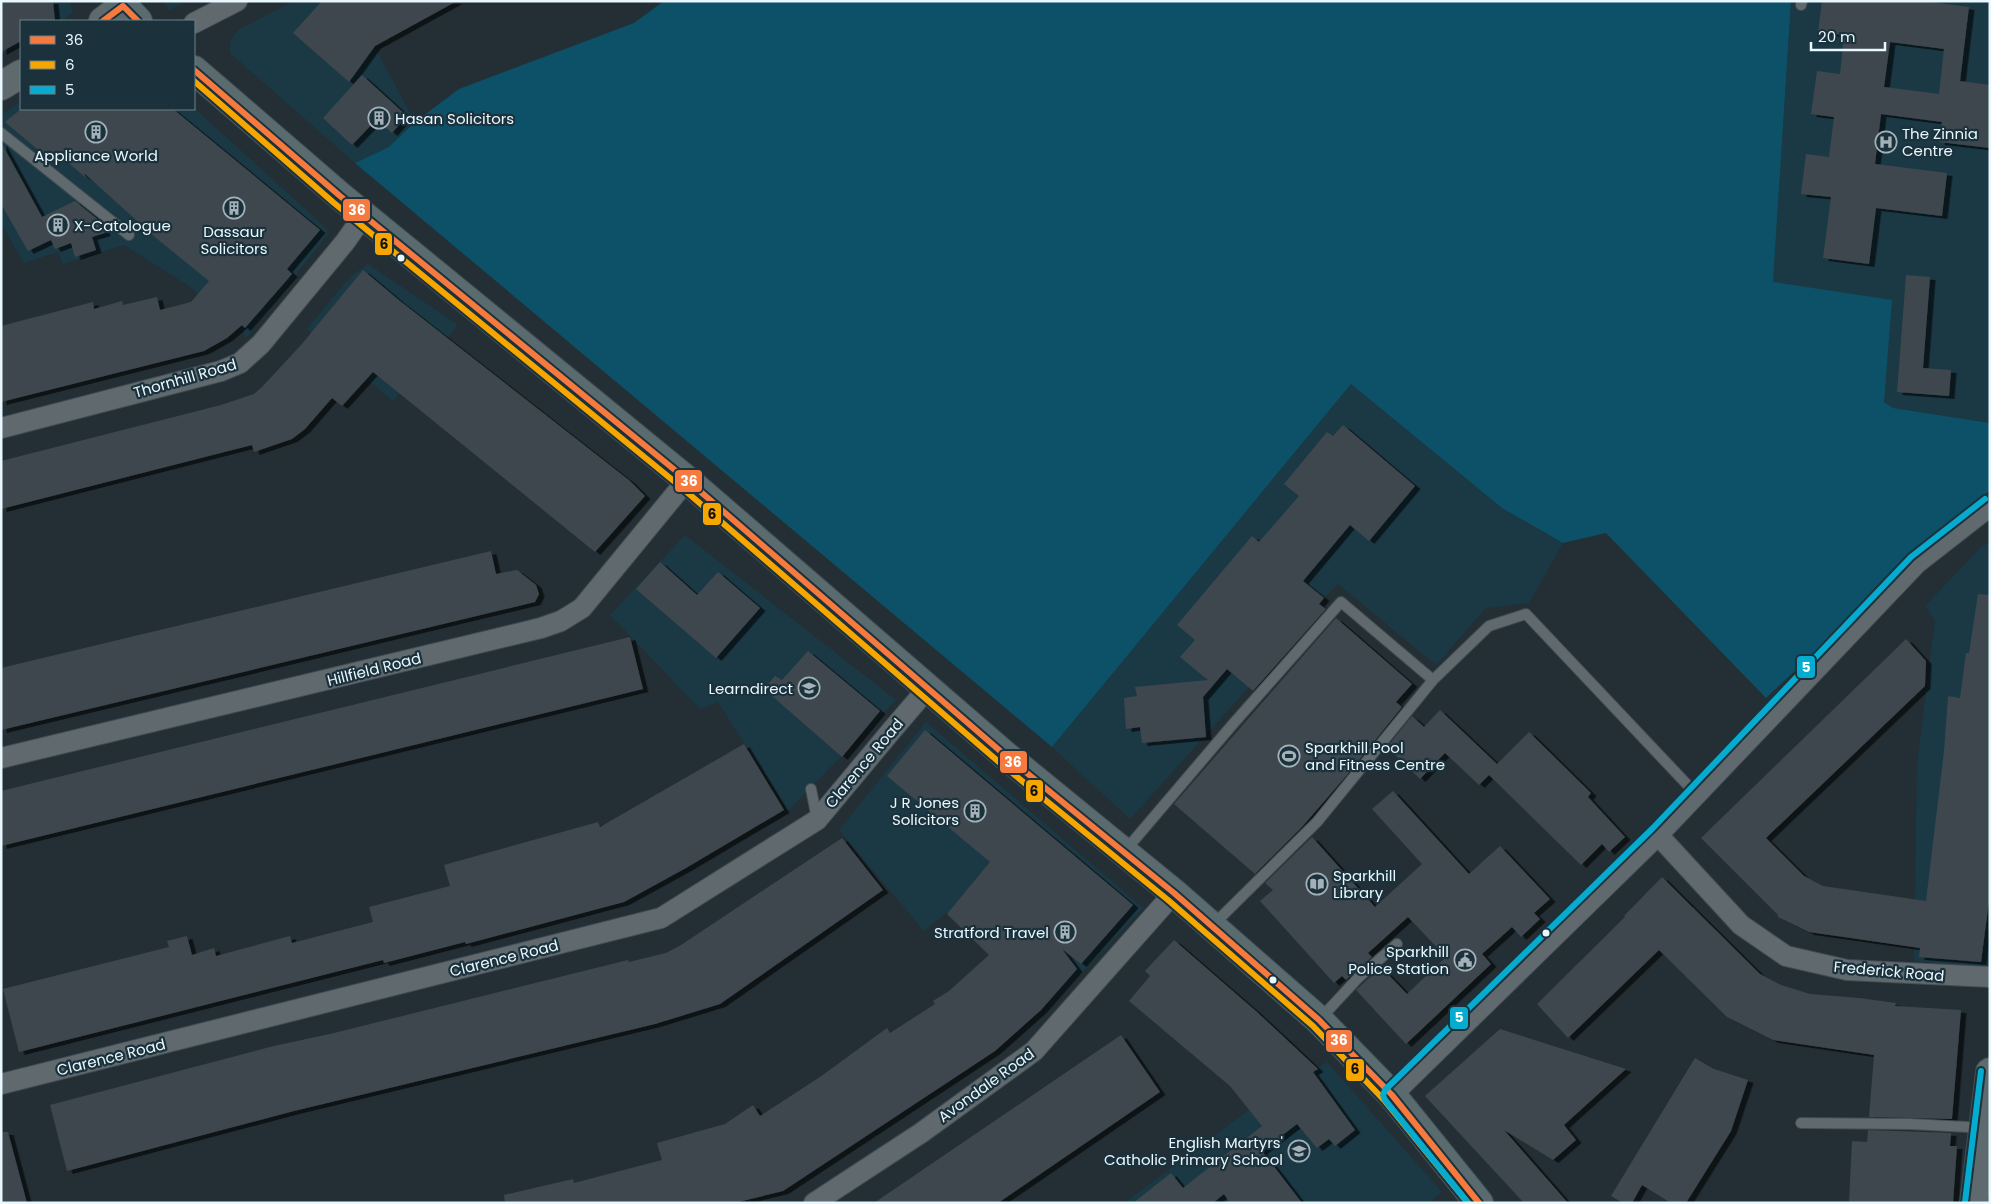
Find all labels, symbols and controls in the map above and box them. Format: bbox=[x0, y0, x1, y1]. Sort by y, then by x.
legend bbox=[20, 20, 195, 110]
scale bar bbox=[1811, 20, 1885, 52]
text: 20 m bbox=[1818, 26, 1856, 47]
text: 36 bbox=[65, 29, 83, 50]
text: 6 bbox=[65, 54, 75, 75]
text: 5 bbox=[65, 79, 74, 100]
building icon: Hasan Solicitors bbox=[367, 106, 391, 130]
place label: Hasan Solicitors bbox=[395, 108, 514, 129]
building icon: Appliance World bbox=[84, 120, 108, 144]
place label: The Zinnia Centre bbox=[1902, 123, 1978, 161]
hospital icon: The Zinnia Centre bbox=[1874, 130, 1898, 154]
place label: Appliance World bbox=[34, 145, 158, 166]
building icon: Dassaur Solicitors bbox=[222, 196, 246, 220]
line badge: 36 bbox=[342, 198, 371, 222]
text: 36 bbox=[348, 200, 366, 220]
building icon: X-Catologue bbox=[46, 213, 70, 237]
place label: X-Catologue bbox=[74, 215, 171, 236]
place label: Dassaur Solicitors bbox=[200, 221, 268, 259]
line badge: 6 bbox=[374, 232, 393, 256]
text: 6 bbox=[380, 234, 389, 254]
unlabelled marker bbox=[396, 253, 406, 263]
street label: Thornhill Road bbox=[131, 353, 239, 403]
line badge: 36 bbox=[674, 469, 703, 493]
text: 36 bbox=[680, 471, 698, 491]
line badge: 6 bbox=[702, 502, 722, 526]
text: 6 bbox=[708, 504, 717, 524]
street label: Hillfield Road bbox=[325, 647, 423, 691]
line badge: 5 bbox=[1796, 655, 1816, 679]
text: 5 bbox=[1801, 657, 1811, 677]
school or university icon: Learndirect bbox=[797, 676, 821, 700]
place label: Learndirect bbox=[709, 678, 793, 699]
street label: Clarence Road bbox=[820, 714, 908, 812]
place label: Sparkhill Pool and Fitness Centre bbox=[1305, 737, 1445, 775]
sports icon: Sparkhill Pool and Fitness Centre bbox=[1277, 744, 1301, 768]
line badge: 36 bbox=[999, 750, 1028, 774]
text: 36 bbox=[1004, 752, 1022, 772]
line badge: 6 bbox=[1025, 779, 1044, 803]
text: 6 bbox=[1030, 781, 1039, 801]
place label: J R Jones Solicitors bbox=[890, 792, 959, 830]
building icon: J R Jones Solicitors bbox=[963, 799, 987, 823]
place label: Sparkhill Library bbox=[1333, 865, 1396, 903]
library icon: Sparkhill Library bbox=[1305, 872, 1329, 896]
building icon: Stratford Travel bbox=[1053, 920, 1077, 944]
place label: Stratford Travel bbox=[934, 922, 1049, 943]
unlabelled marker bbox=[1541, 928, 1551, 938]
street label: Clarence Road bbox=[447, 934, 561, 982]
place label: Sparkhill Police Station bbox=[1348, 941, 1449, 979]
public building icon: Sparkhill Police Station bbox=[1453, 948, 1477, 972]
street label: Frederick Road bbox=[1833, 956, 1945, 986]
unlabelled marker bbox=[1268, 975, 1278, 985]
line badge: 5 bbox=[1449, 1006, 1469, 1030]
text: 5 bbox=[1454, 1007, 1464, 1027]
line badge: 36 bbox=[1325, 1029, 1353, 1053]
text: 36 bbox=[1330, 1030, 1348, 1050]
street label: Clarence Road bbox=[54, 1033, 168, 1081]
street label: Avondale Road bbox=[934, 1043, 1038, 1127]
line badge: 6 bbox=[1345, 1058, 1365, 1082]
text: 6 bbox=[1351, 1059, 1360, 1079]
place label: English Martyrs' Catholic Primary School bbox=[1104, 1132, 1283, 1170]
school or university icon: English Martyrs' Catholic Primary School bbox=[1287, 1139, 1311, 1163]

